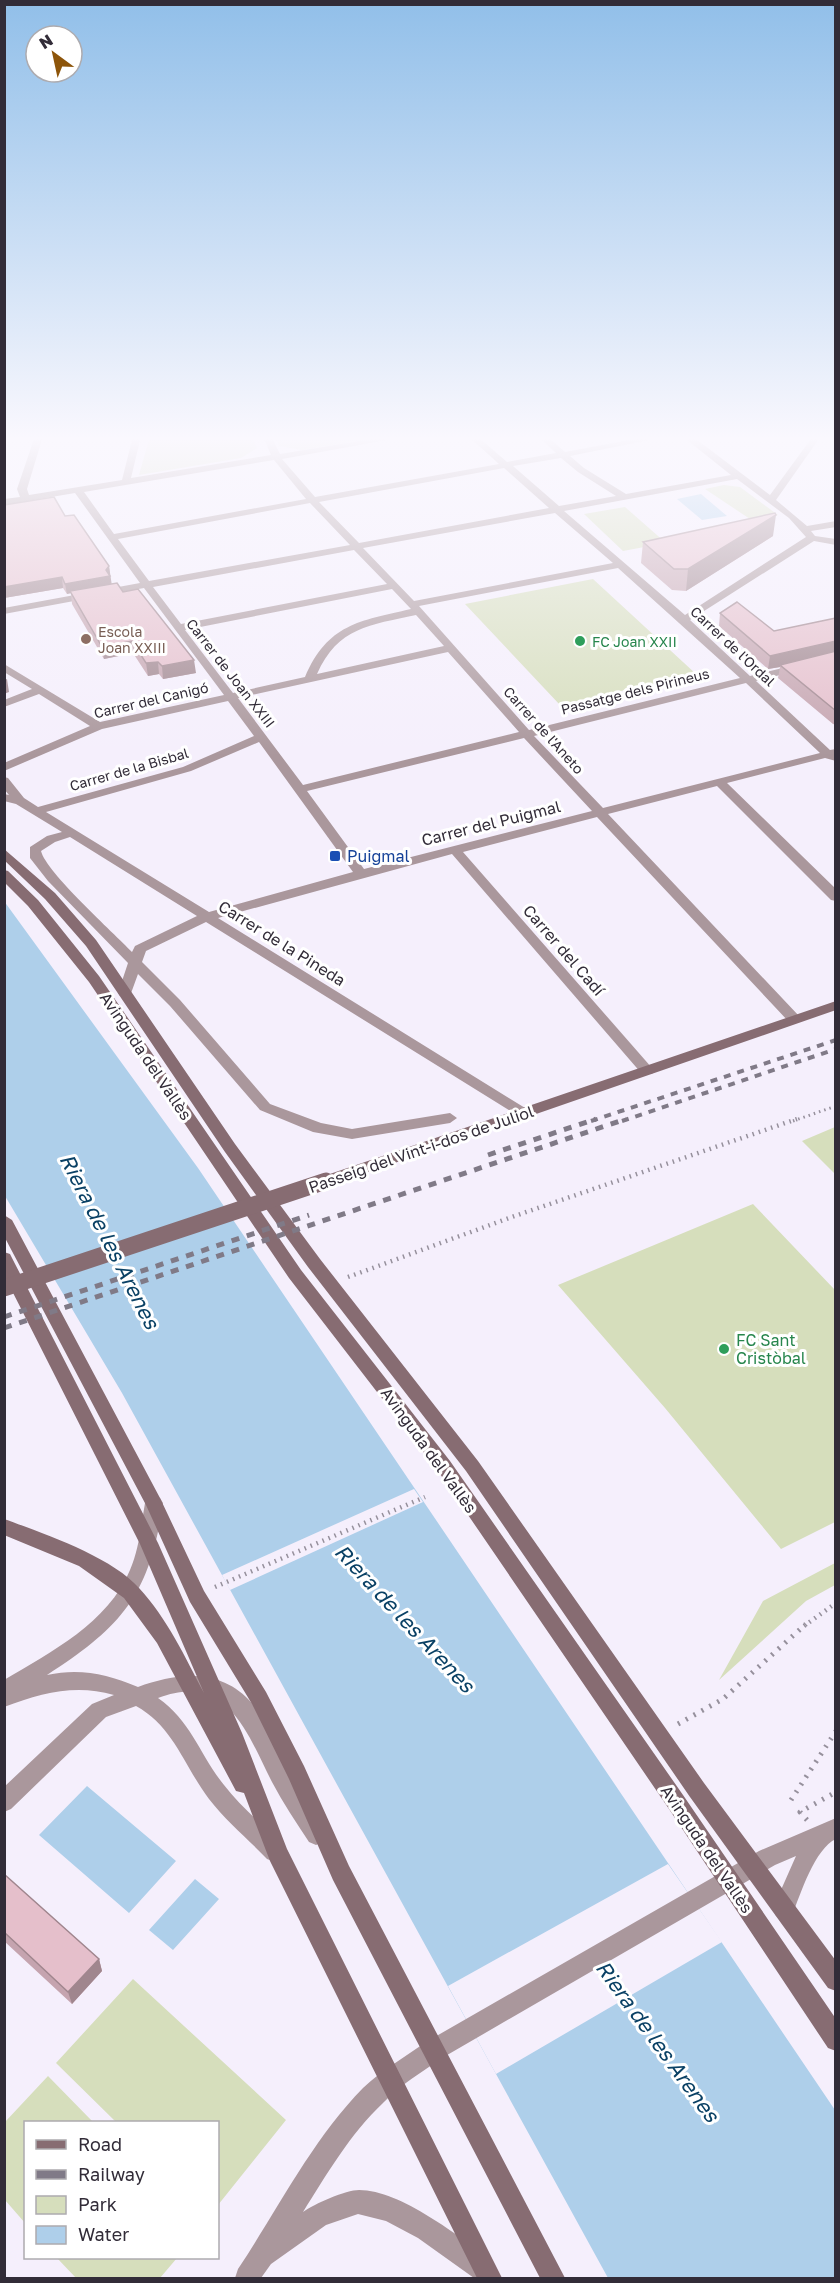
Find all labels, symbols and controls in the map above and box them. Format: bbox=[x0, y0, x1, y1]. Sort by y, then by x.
north arrow bbox=[24, 24, 84, 84]
text: N bbox=[35, 30, 56, 53]
street label: Carrer de l'Ordal bbox=[687, 603, 779, 689]
street label: Carrer de Joan XXIII bbox=[183, 615, 279, 731]
place label: Escola Joan XXIII bbox=[98, 623, 166, 656]
marker: Escola Joan XXIII bbox=[79, 632, 93, 646]
place label: FC Joan XXII bbox=[592, 633, 677, 650]
marker: FC Joan XXII bbox=[573, 634, 587, 648]
street label: Passatge dels Pirineus bbox=[559, 664, 711, 718]
street label: Carrer del Canigó bbox=[92, 679, 210, 721]
street label: Carrer de l'Aneto bbox=[500, 683, 588, 777]
street label: Carrer de la Bisbal bbox=[68, 744, 190, 794]
street label: Carrer del Puigmal bbox=[419, 796, 563, 850]
place label: Puigmal bbox=[347, 846, 410, 866]
marker: Puigmal bbox=[328, 849, 342, 863]
street label: Carrer de la Pineda bbox=[215, 896, 349, 990]
street label: Carrer del Cadí bbox=[519, 900, 610, 1001]
street label: Avinguda del Vallès bbox=[96, 988, 196, 1124]
street label: Passeig del Vint-i-dos de Juliol bbox=[306, 1101, 536, 1197]
water label: Riera de les Arenes bbox=[55, 1149, 166, 1334]
place label: FC Sant Cristòbal bbox=[736, 1330, 806, 1368]
marker: FC Sant Cristòbal bbox=[717, 1342, 731, 1356]
street label: Avinguda del Vallès bbox=[377, 1383, 481, 1517]
water label: Riera de les Arenes bbox=[330, 1539, 481, 1698]
street label: Avinguda del Vallès bbox=[657, 1781, 757, 1917]
water label: Riera de les Arenes bbox=[591, 1955, 726, 2127]
legend bbox=[24, 2121, 219, 2259]
text: Road bbox=[78, 2133, 122, 2155]
text: Railway bbox=[78, 2163, 145, 2185]
text: Park bbox=[78, 2193, 117, 2215]
text: Water bbox=[78, 2223, 129, 2245]

